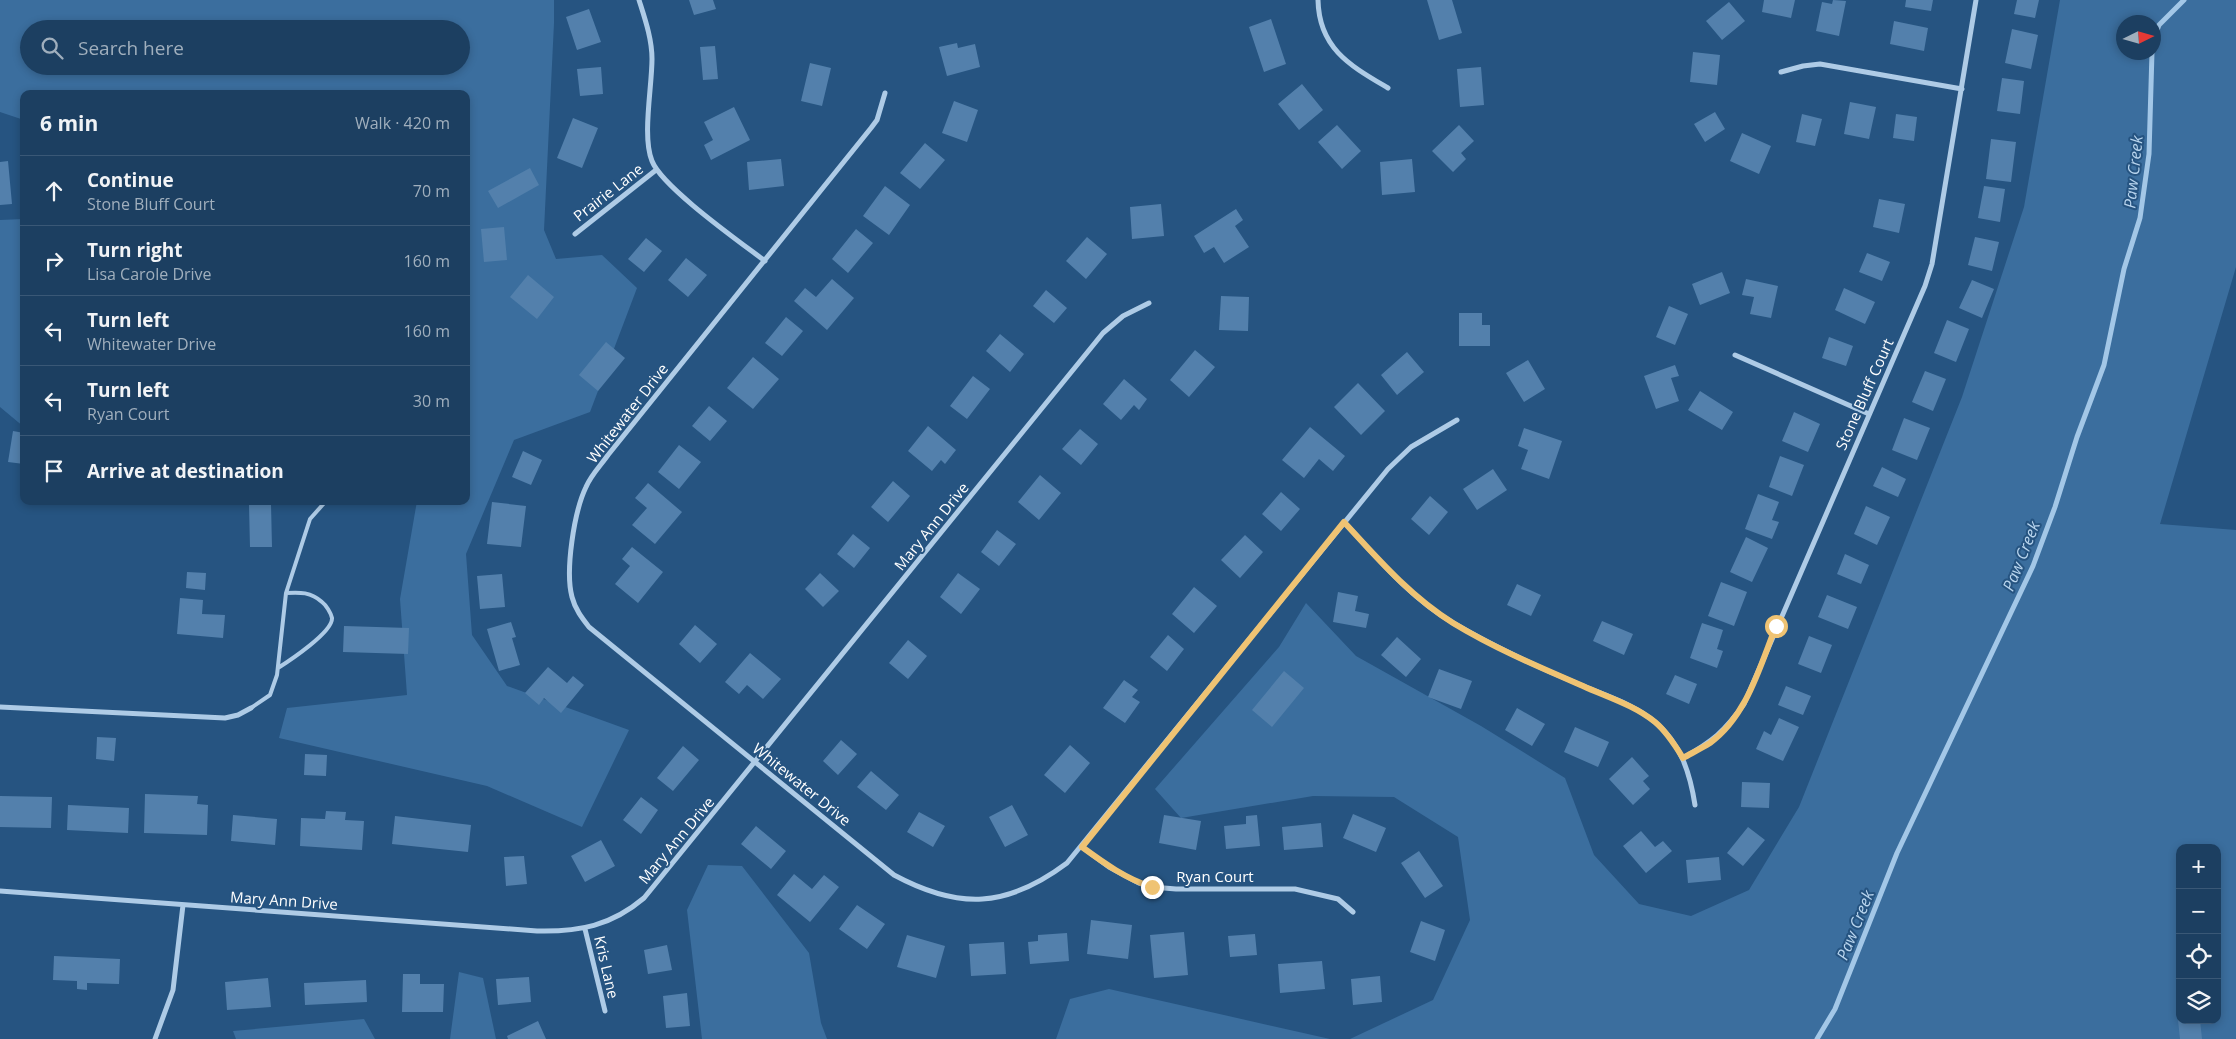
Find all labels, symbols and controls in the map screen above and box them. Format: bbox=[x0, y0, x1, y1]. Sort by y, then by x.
north arrow bbox=[2116, 15, 2161, 60]
search box bbox=[20, 20, 470, 75]
icon: search bbox=[38, 34, 66, 62]
text: Search here bbox=[78, 35, 184, 61]
text: 6 min bbox=[40, 109, 98, 137]
text: Walk · 420 m bbox=[355, 112, 450, 134]
water label: Paw Creek bbox=[2118, 133, 2148, 210]
street label: Prairie Lane bbox=[569, 158, 647, 226]
text: Continue bbox=[87, 167, 174, 193]
icon: ahead bbox=[40, 177, 68, 205]
text: 70 m bbox=[413, 180, 450, 202]
text: Stone Bluff Court bbox=[87, 193, 215, 215]
text: Turn right bbox=[87, 237, 182, 263]
icon: right bbox=[40, 247, 68, 275]
text: 160 m bbox=[404, 250, 450, 272]
text: Lisa Carole Drive bbox=[87, 263, 212, 285]
text: Turn left bbox=[87, 307, 169, 333]
icon: left bbox=[40, 317, 68, 345]
text: 160 m bbox=[404, 320, 450, 342]
text: Whitewater Drive bbox=[87, 333, 216, 355]
street label: Stone Bluff Court bbox=[1830, 335, 1898, 453]
street label: Whitewater Drive bbox=[582, 359, 672, 467]
text: Turn left bbox=[87, 377, 169, 403]
icon: left bbox=[40, 387, 68, 415]
text: 30 m bbox=[413, 390, 450, 412]
text: Ryan Court bbox=[87, 403, 170, 425]
icon: arrive bbox=[40, 457, 68, 485]
text: Arrive at destination bbox=[87, 458, 284, 484]
street label: Mary Ann Drive bbox=[889, 478, 973, 574]
water label: Paw Creek bbox=[1997, 517, 2045, 594]
route start bbox=[1765, 615, 1788, 638]
street label: Whitewater Drive bbox=[749, 738, 855, 830]
street label: Mary Ann Drive bbox=[634, 792, 718, 888]
map controls bbox=[2176, 844, 2221, 1024]
button: + bbox=[2176, 844, 2221, 889]
street label: Ryan Court bbox=[1176, 866, 1254, 886]
route end bbox=[1141, 876, 1164, 899]
street label: Mary Ann Drive bbox=[229, 886, 339, 914]
water label: Paw Creek bbox=[1831, 886, 1879, 963]
button: − bbox=[2176, 889, 2221, 934]
street label: Kris Lane bbox=[590, 934, 624, 1000]
button: locate bbox=[2176, 934, 2221, 979]
button: layers bbox=[2176, 979, 2221, 1024]

